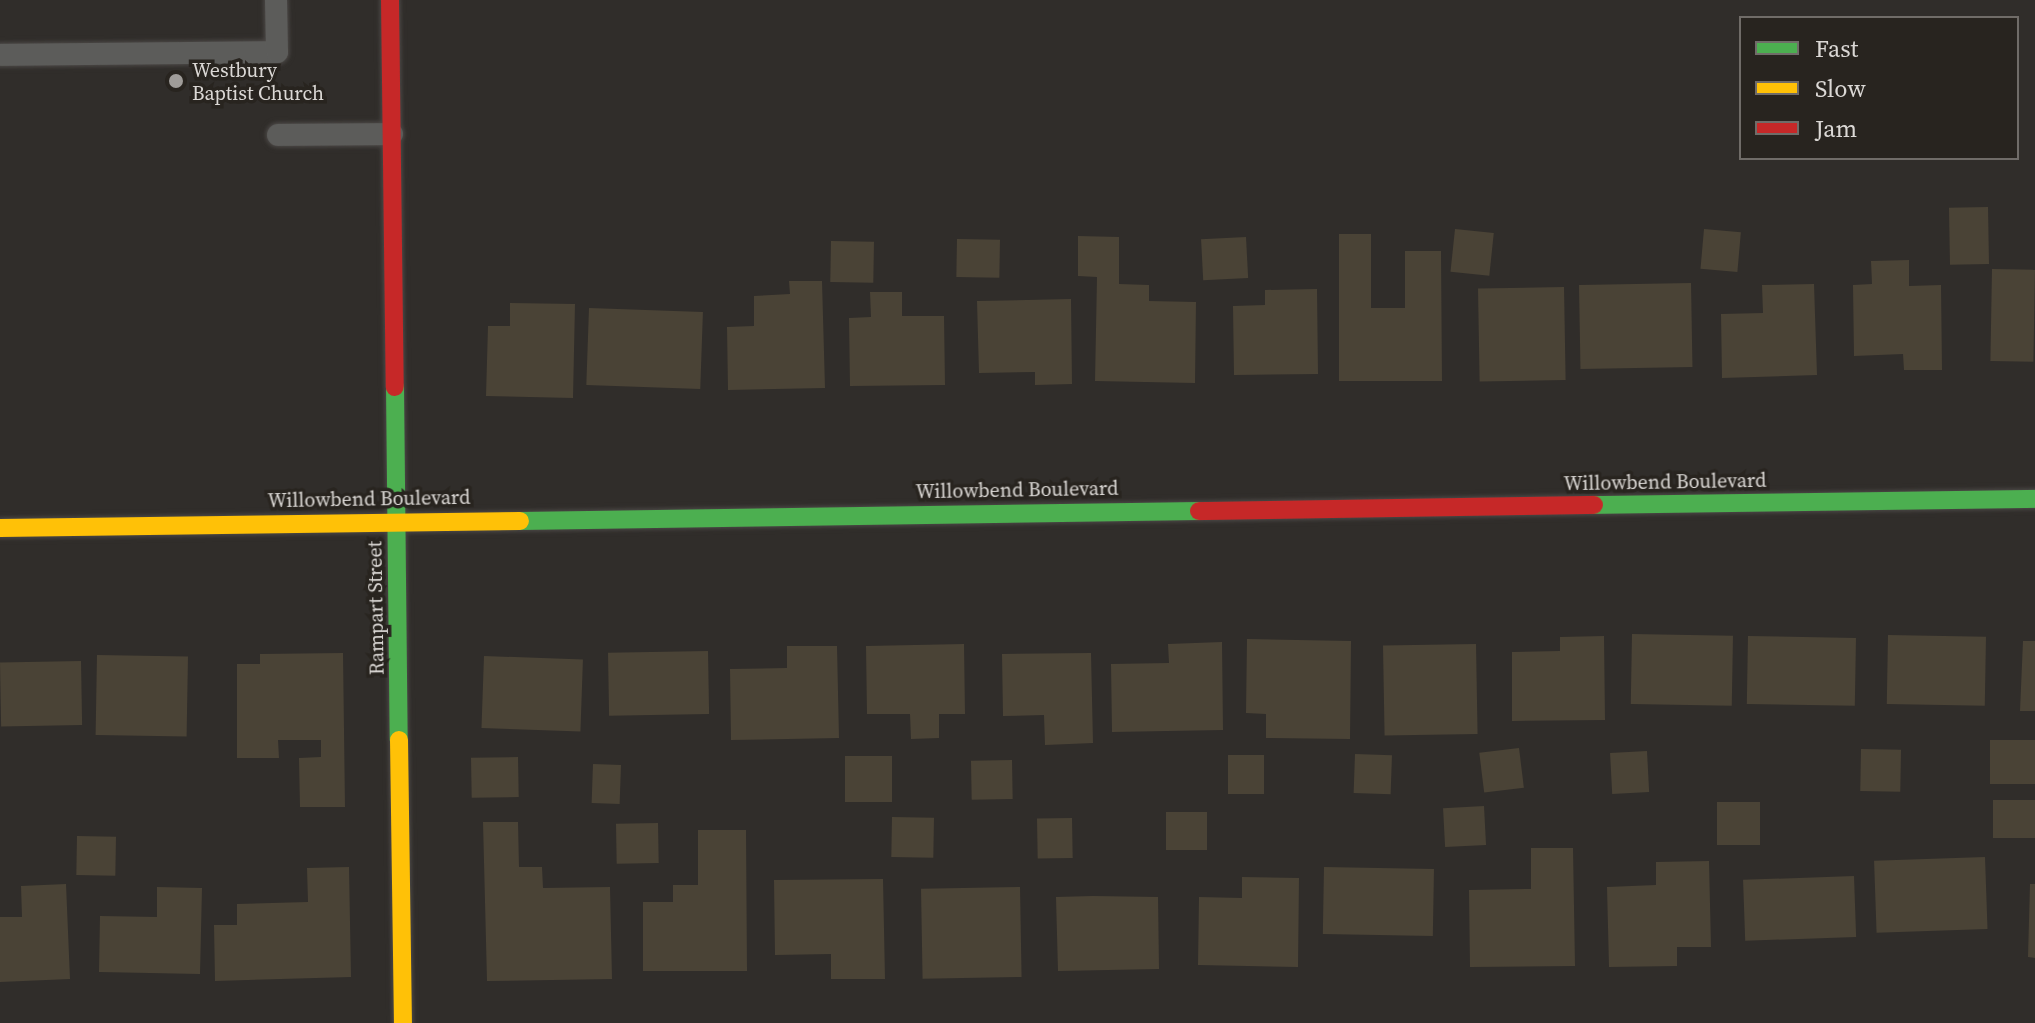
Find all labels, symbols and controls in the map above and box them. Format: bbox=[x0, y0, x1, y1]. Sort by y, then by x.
legend bbox=[1739, 16, 2019, 160]
text: Fast bbox=[1815, 32, 1858, 65]
place label: Westbury Baptist Church bbox=[192, 58, 324, 105]
marker: Westbury Baptist Church bbox=[167, 72, 185, 90]
text: Slow bbox=[1815, 72, 1866, 105]
text: Jam bbox=[1815, 112, 1857, 145]
street label: Willowbend Boulevard bbox=[1563, 468, 1767, 496]
street label: Willowbend Boulevard bbox=[915, 476, 1119, 504]
street label: Willowbend Boulevard bbox=[267, 485, 471, 513]
street label: Rampart Street bbox=[363, 541, 389, 675]

